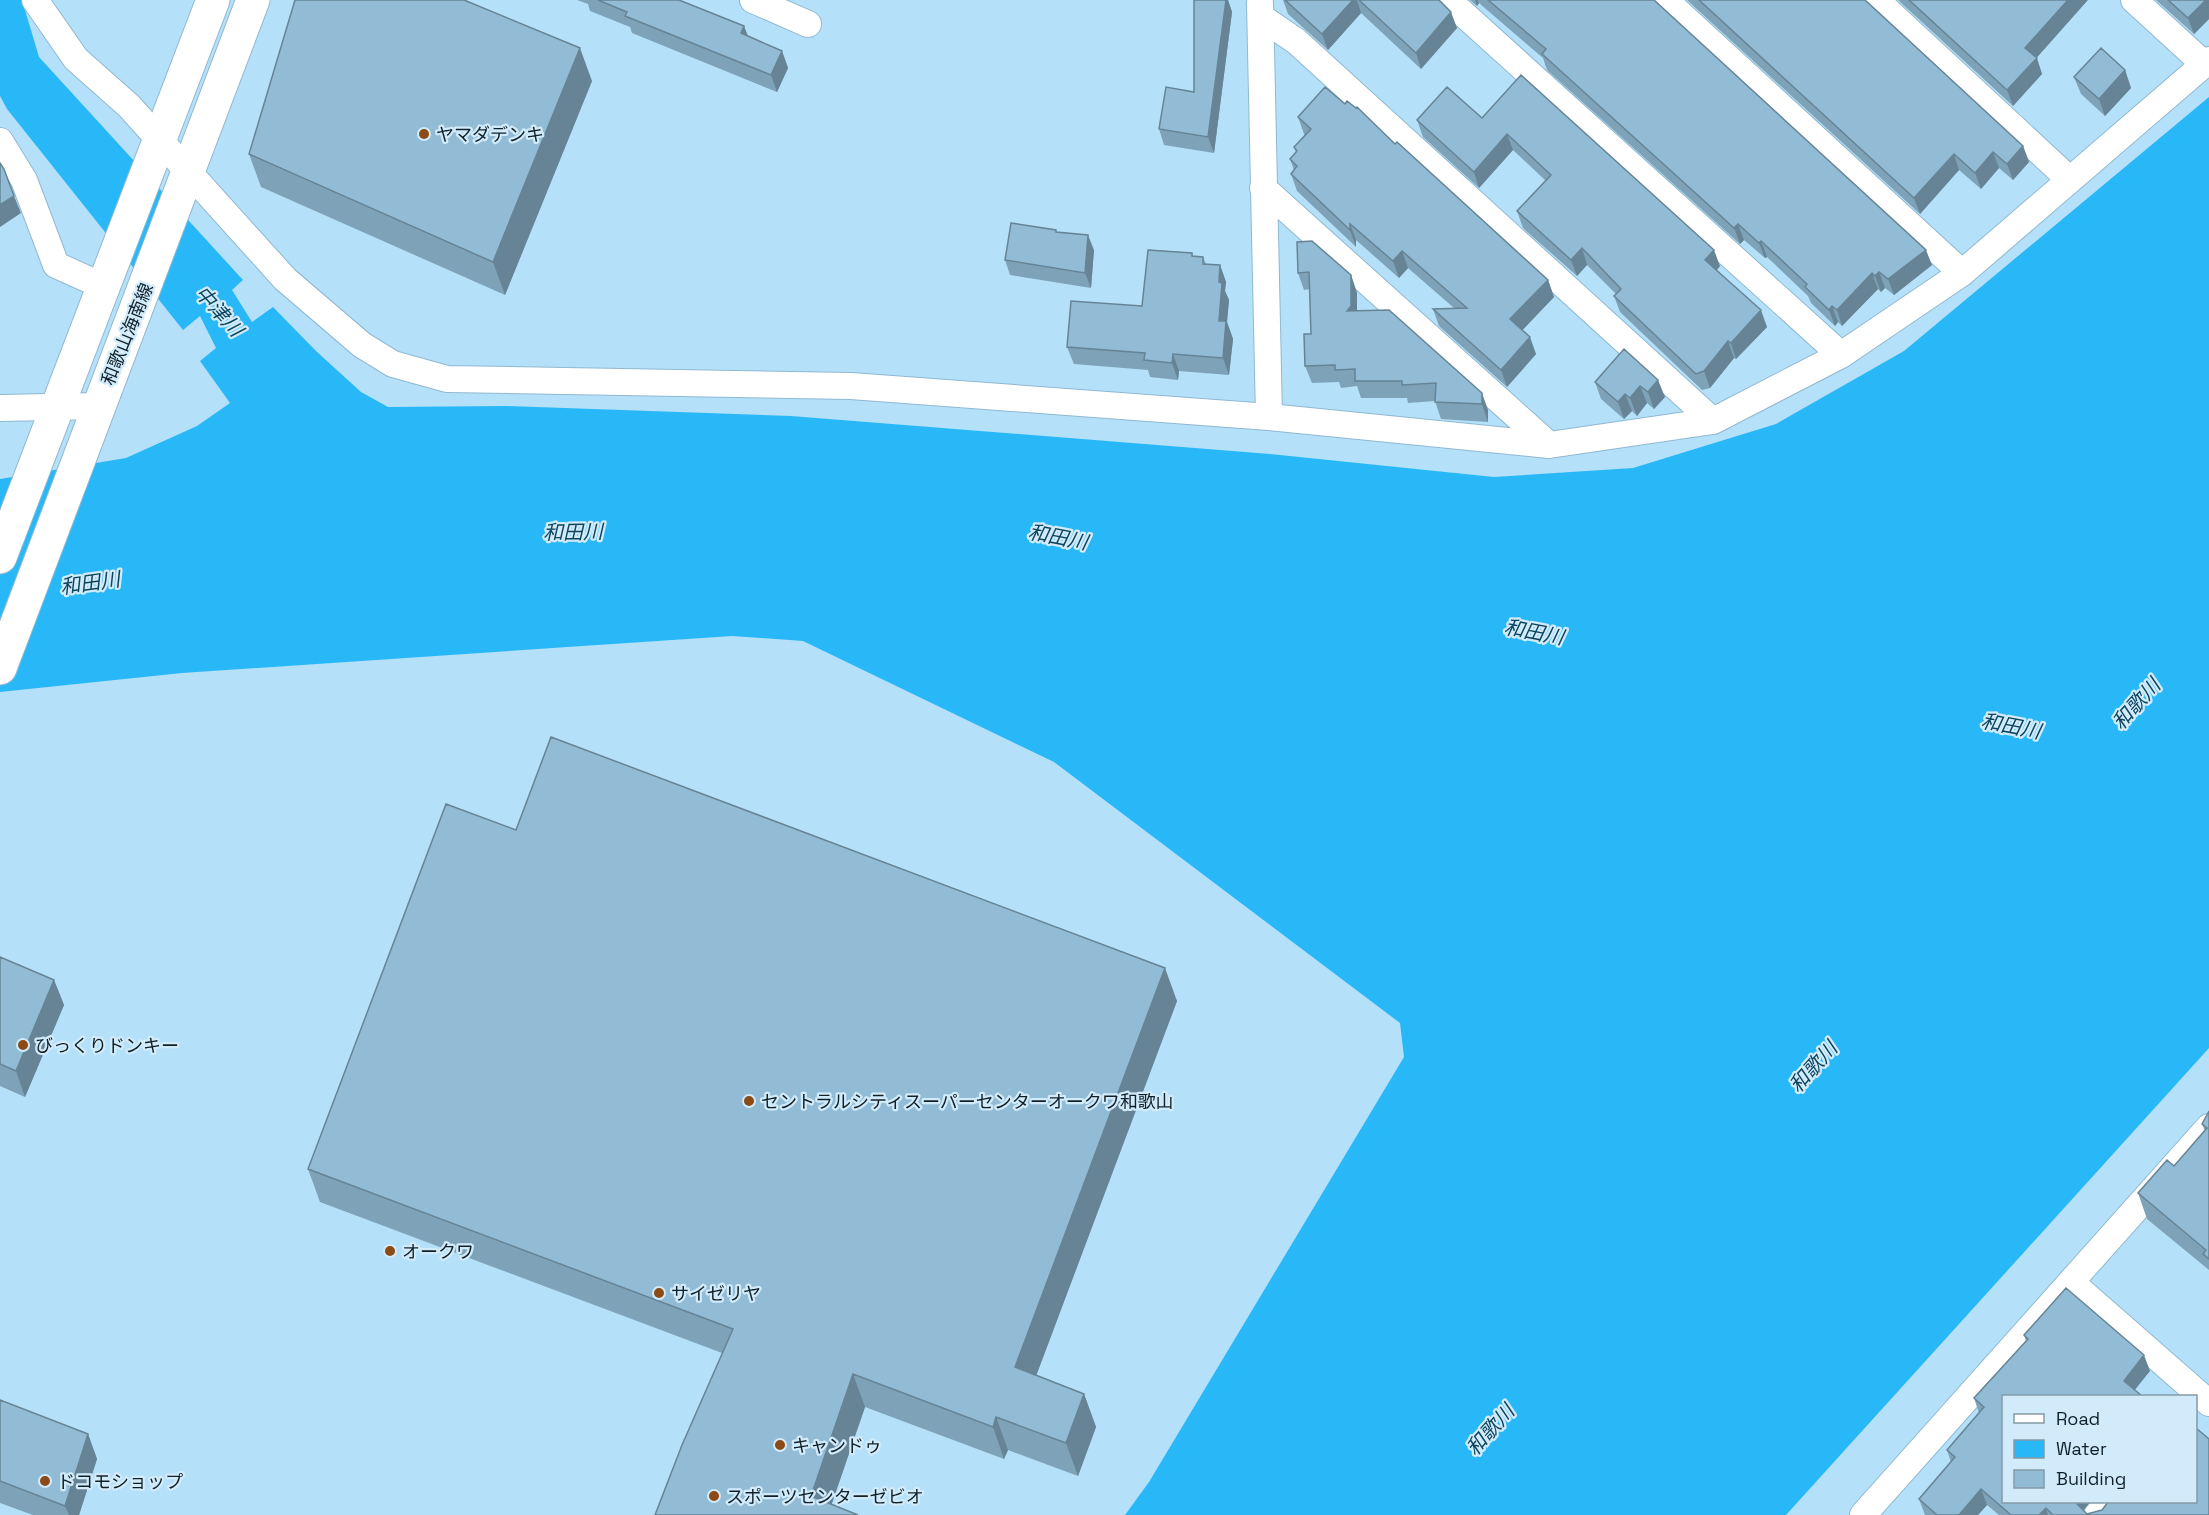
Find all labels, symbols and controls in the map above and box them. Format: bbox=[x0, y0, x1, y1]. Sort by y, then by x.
place label: ヤマダデンキ bbox=[436, 123, 544, 146]
marker: ヤマダデンキ bbox=[417, 127, 431, 141]
street label: 和歌山海南線 bbox=[96, 280, 158, 388]
water label: 中津川 bbox=[189, 280, 250, 343]
water label: 和田川 bbox=[543, 518, 605, 546]
water label: 和田川 bbox=[1026, 519, 1092, 556]
water label: 和田川 bbox=[58, 566, 123, 600]
water label: 和田川 bbox=[1502, 614, 1568, 651]
water label: 和歌川 bbox=[2106, 672, 2167, 735]
water label: 和田川 bbox=[1979, 708, 2045, 745]
place label: びっくりドンキー bbox=[35, 1034, 179, 1057]
water label: 和歌川 bbox=[1783, 1035, 1844, 1098]
marker: びっくりドンキー bbox=[16, 1038, 30, 1052]
place label: セントラルシティスーパーセンターオークワ和歌山 bbox=[761, 1090, 1174, 1113]
marker: セントラルシティスーパーセンターオークワ和歌山 bbox=[742, 1094, 756, 1108]
place label: オークワ bbox=[402, 1240, 474, 1263]
marker: オークワ bbox=[383, 1244, 397, 1258]
place label: サイゼリヤ bbox=[671, 1282, 761, 1305]
marker: サイゼリヤ bbox=[652, 1286, 666, 1300]
legend bbox=[2002, 1395, 2197, 1503]
water label: 和歌川 bbox=[1460, 1398, 1521, 1461]
text: Road bbox=[2056, 1407, 2100, 1430]
place label: キャンドゥ bbox=[792, 1434, 882, 1457]
text: Water bbox=[2056, 1437, 2107, 1460]
marker: キャンドゥ bbox=[773, 1438, 787, 1452]
text: Building bbox=[2056, 1467, 2126, 1490]
place label: ドコモショップ bbox=[57, 1470, 183, 1493]
marker: ドコモショップ bbox=[38, 1474, 52, 1488]
place label: スポーツセンターゼビオ bbox=[726, 1485, 924, 1508]
marker: スポーツセンターゼビオ bbox=[707, 1489, 721, 1503]

